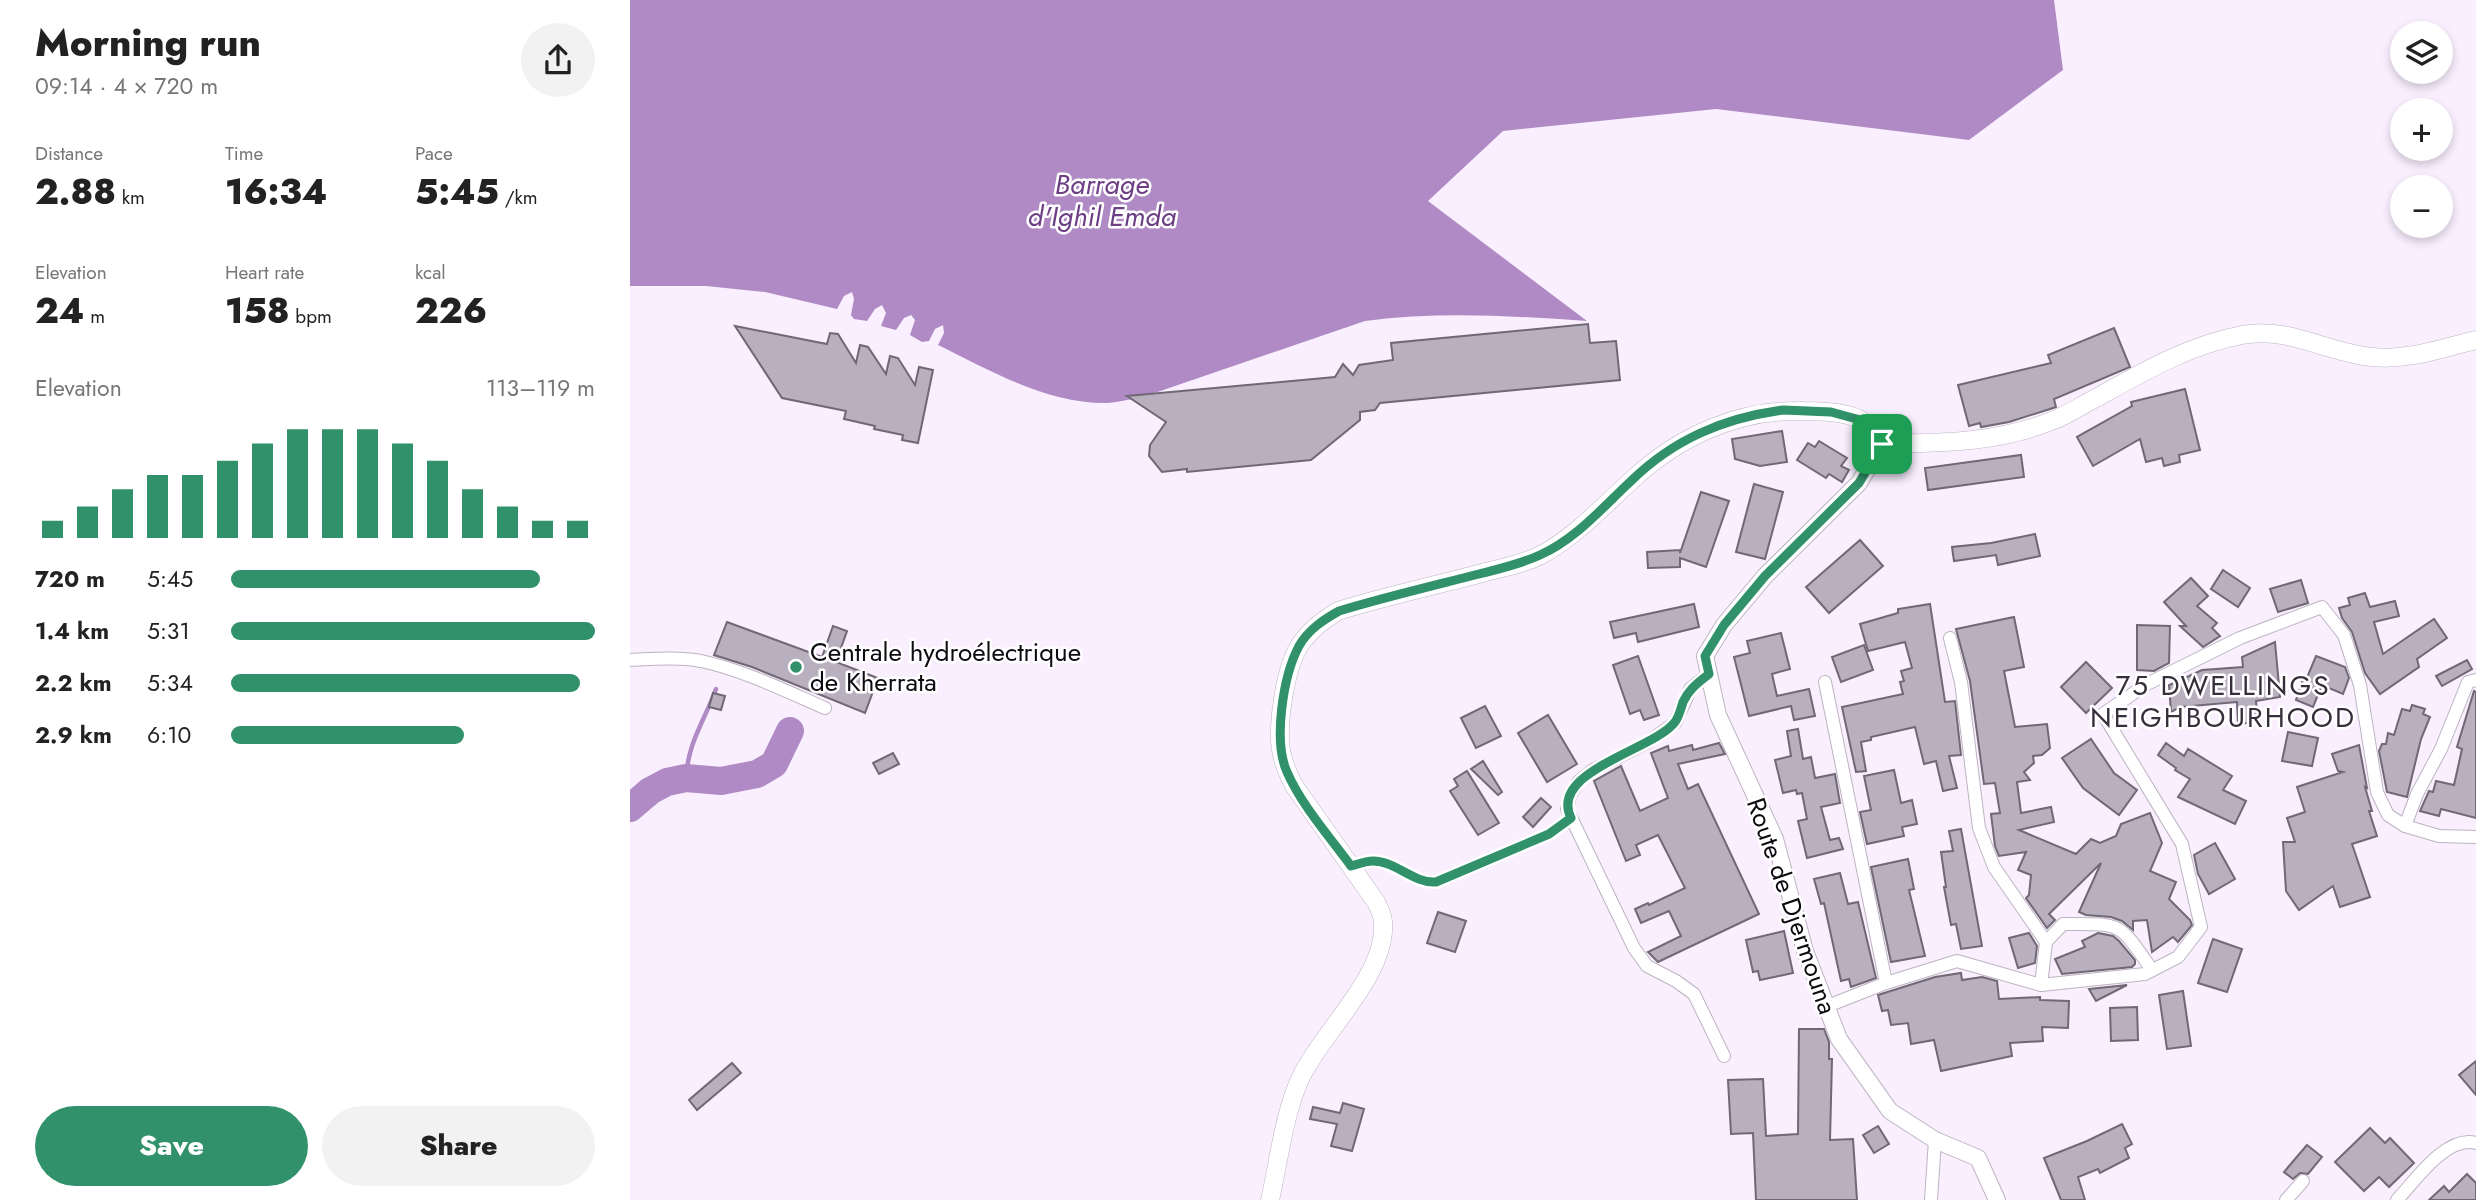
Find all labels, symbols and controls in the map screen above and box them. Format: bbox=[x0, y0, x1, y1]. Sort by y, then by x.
text: Morning run bbox=[35, 15, 261, 70]
map controls bbox=[2390, 21, 2453, 238]
button: layers bbox=[2390, 21, 2453, 84]
button: share bbox=[521, 23, 595, 97]
text: 09:14 · 4 × 720 m bbox=[35, 69, 218, 103]
button: + bbox=[2390, 98, 2453, 161]
text: Distance bbox=[35, 140, 103, 167]
text: Time bbox=[225, 140, 263, 167]
text: Pace bbox=[415, 140, 453, 167]
water label: Barrage d'Ighil Emda bbox=[1028, 164, 1177, 237]
text: 2.88 bbox=[35, 167, 116, 217]
text: 16:34 bbox=[225, 167, 327, 217]
text: 5:45 bbox=[415, 167, 499, 217]
button: − bbox=[2390, 175, 2453, 238]
text: km bbox=[116, 184, 145, 211]
text: /km bbox=[499, 184, 538, 211]
text: Elevation bbox=[35, 259, 107, 286]
text: Heart rate bbox=[225, 259, 304, 286]
text: kcal bbox=[415, 259, 446, 286]
text: 24 bbox=[35, 286, 85, 336]
text: 158 bbox=[225, 286, 290, 336]
text: 226 bbox=[415, 286, 487, 336]
text: m bbox=[85, 303, 105, 330]
text: bpm bbox=[290, 303, 332, 330]
text: Elevation bbox=[35, 371, 122, 405]
text: 113–119 m bbox=[486, 371, 595, 405]
pin bbox=[1852, 414, 1912, 474]
icon: arrive bbox=[1863, 425, 1901, 463]
text: 720 m bbox=[35, 562, 105, 596]
text: 5:45 bbox=[147, 562, 193, 596]
text: 1.4 km bbox=[35, 614, 109, 648]
text: 5:31 bbox=[147, 614, 190, 648]
place label: Centrale hydroélectrique de Kherrata bbox=[810, 633, 1081, 701]
marker: Centrale hydroélectrique de Kherrata bbox=[788, 659, 804, 675]
district label: 75 DWELLINGS NEIGHBOURHOOD bbox=[2090, 665, 2356, 738]
text: 2.2 km bbox=[35, 666, 112, 700]
text: 5:34 bbox=[147, 666, 193, 700]
text: 2.9 km bbox=[35, 718, 112, 752]
text: 6:10 bbox=[147, 718, 191, 752]
street label: Route de Djermouna bbox=[1737, 793, 1847, 1019]
button: Save bbox=[35, 1106, 308, 1186]
button: Share bbox=[322, 1106, 595, 1186]

